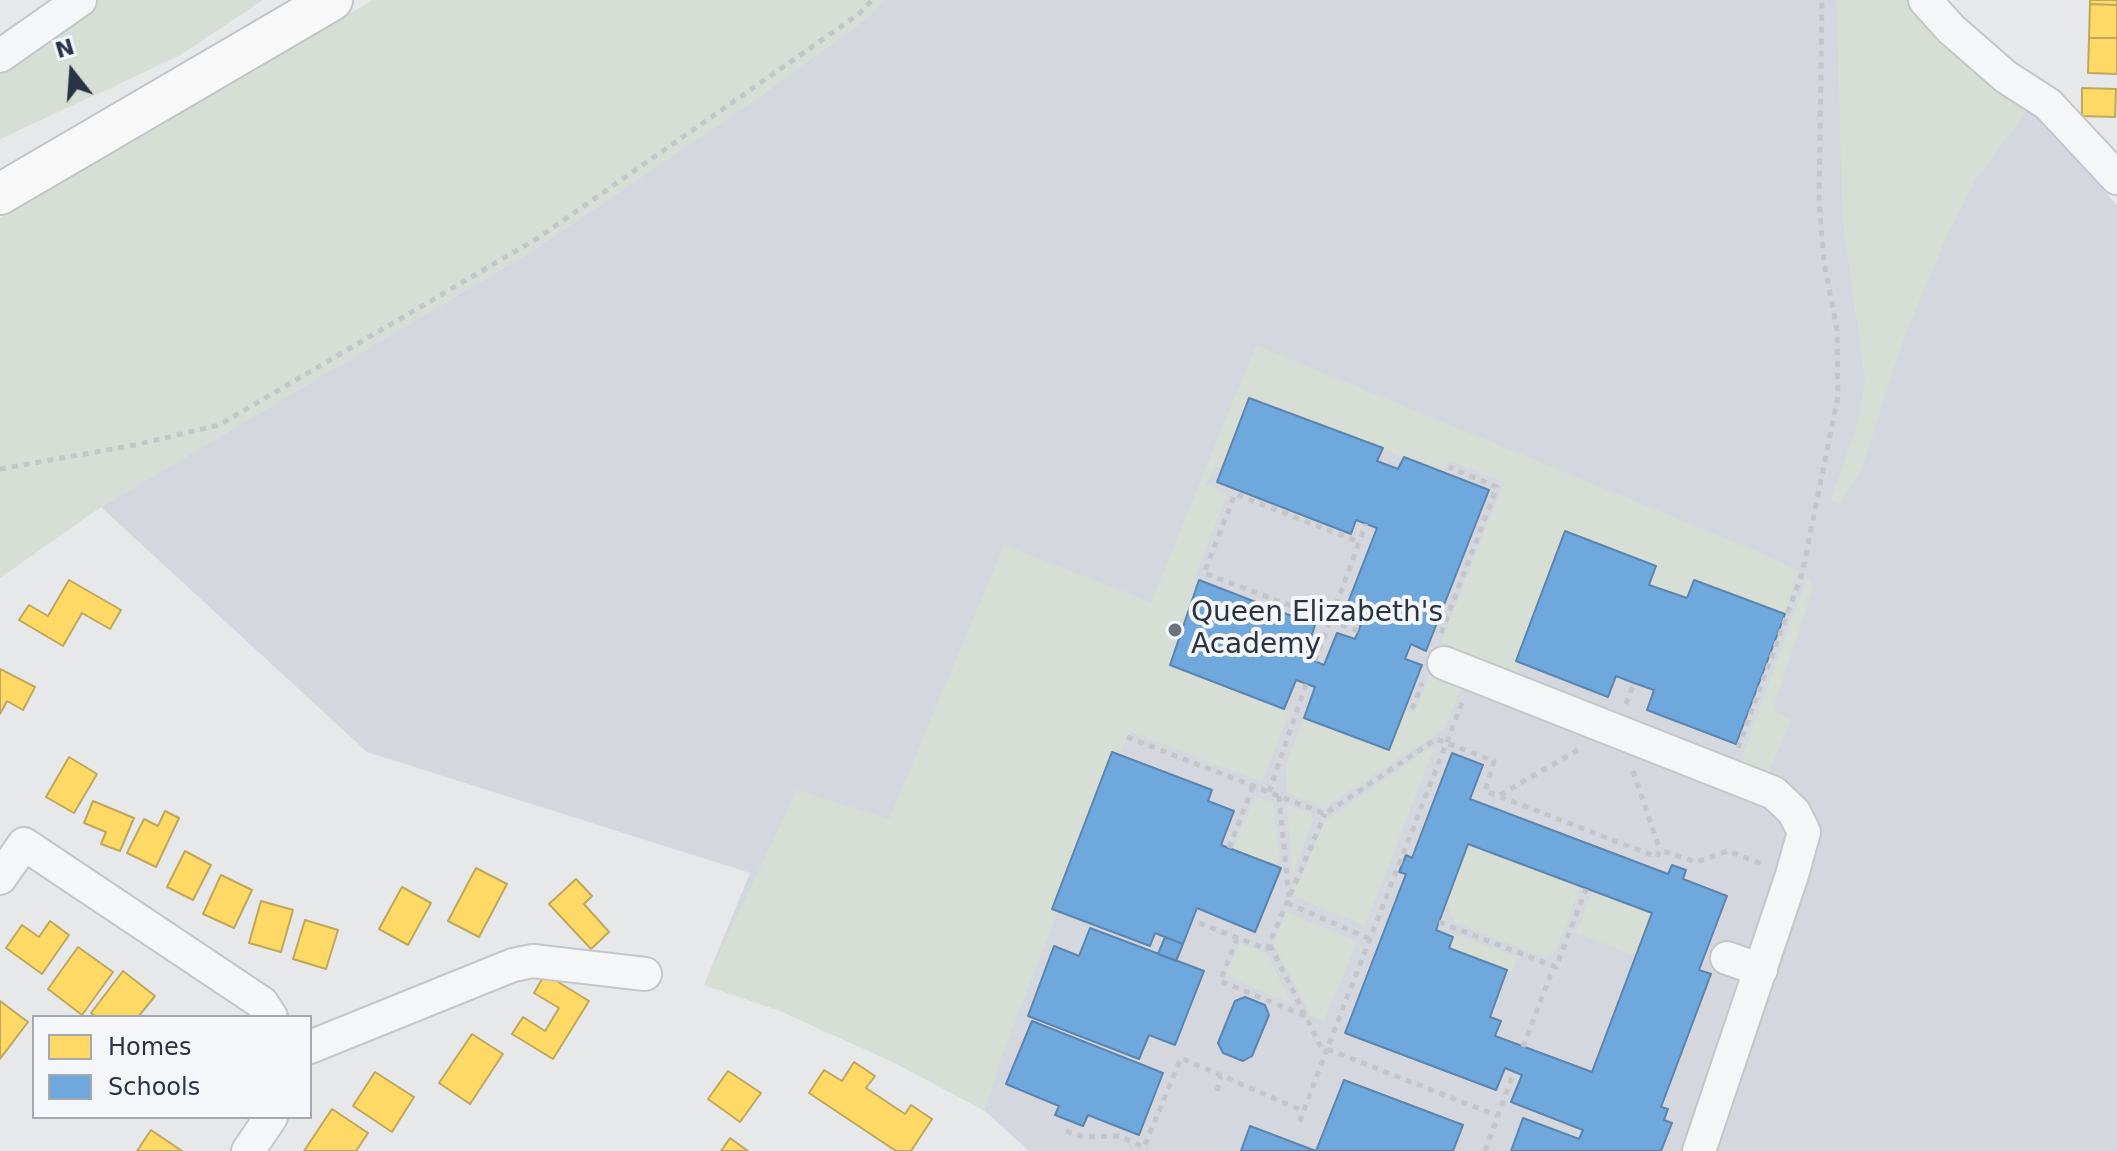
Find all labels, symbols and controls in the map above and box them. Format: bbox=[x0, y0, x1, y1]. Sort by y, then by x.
north arrow bbox=[32, 32, 112, 112]
text: N bbox=[52, 34, 77, 63]
place label: Queen Elizabeth's Academy bbox=[1191, 597, 1443, 663]
marker: Queen Elizabeth's Academy bbox=[1166, 621, 1184, 639]
legend bbox=[32, 1015, 312, 1119]
text: Homes bbox=[108, 1033, 191, 1061]
text: Schools bbox=[108, 1073, 200, 1101]

